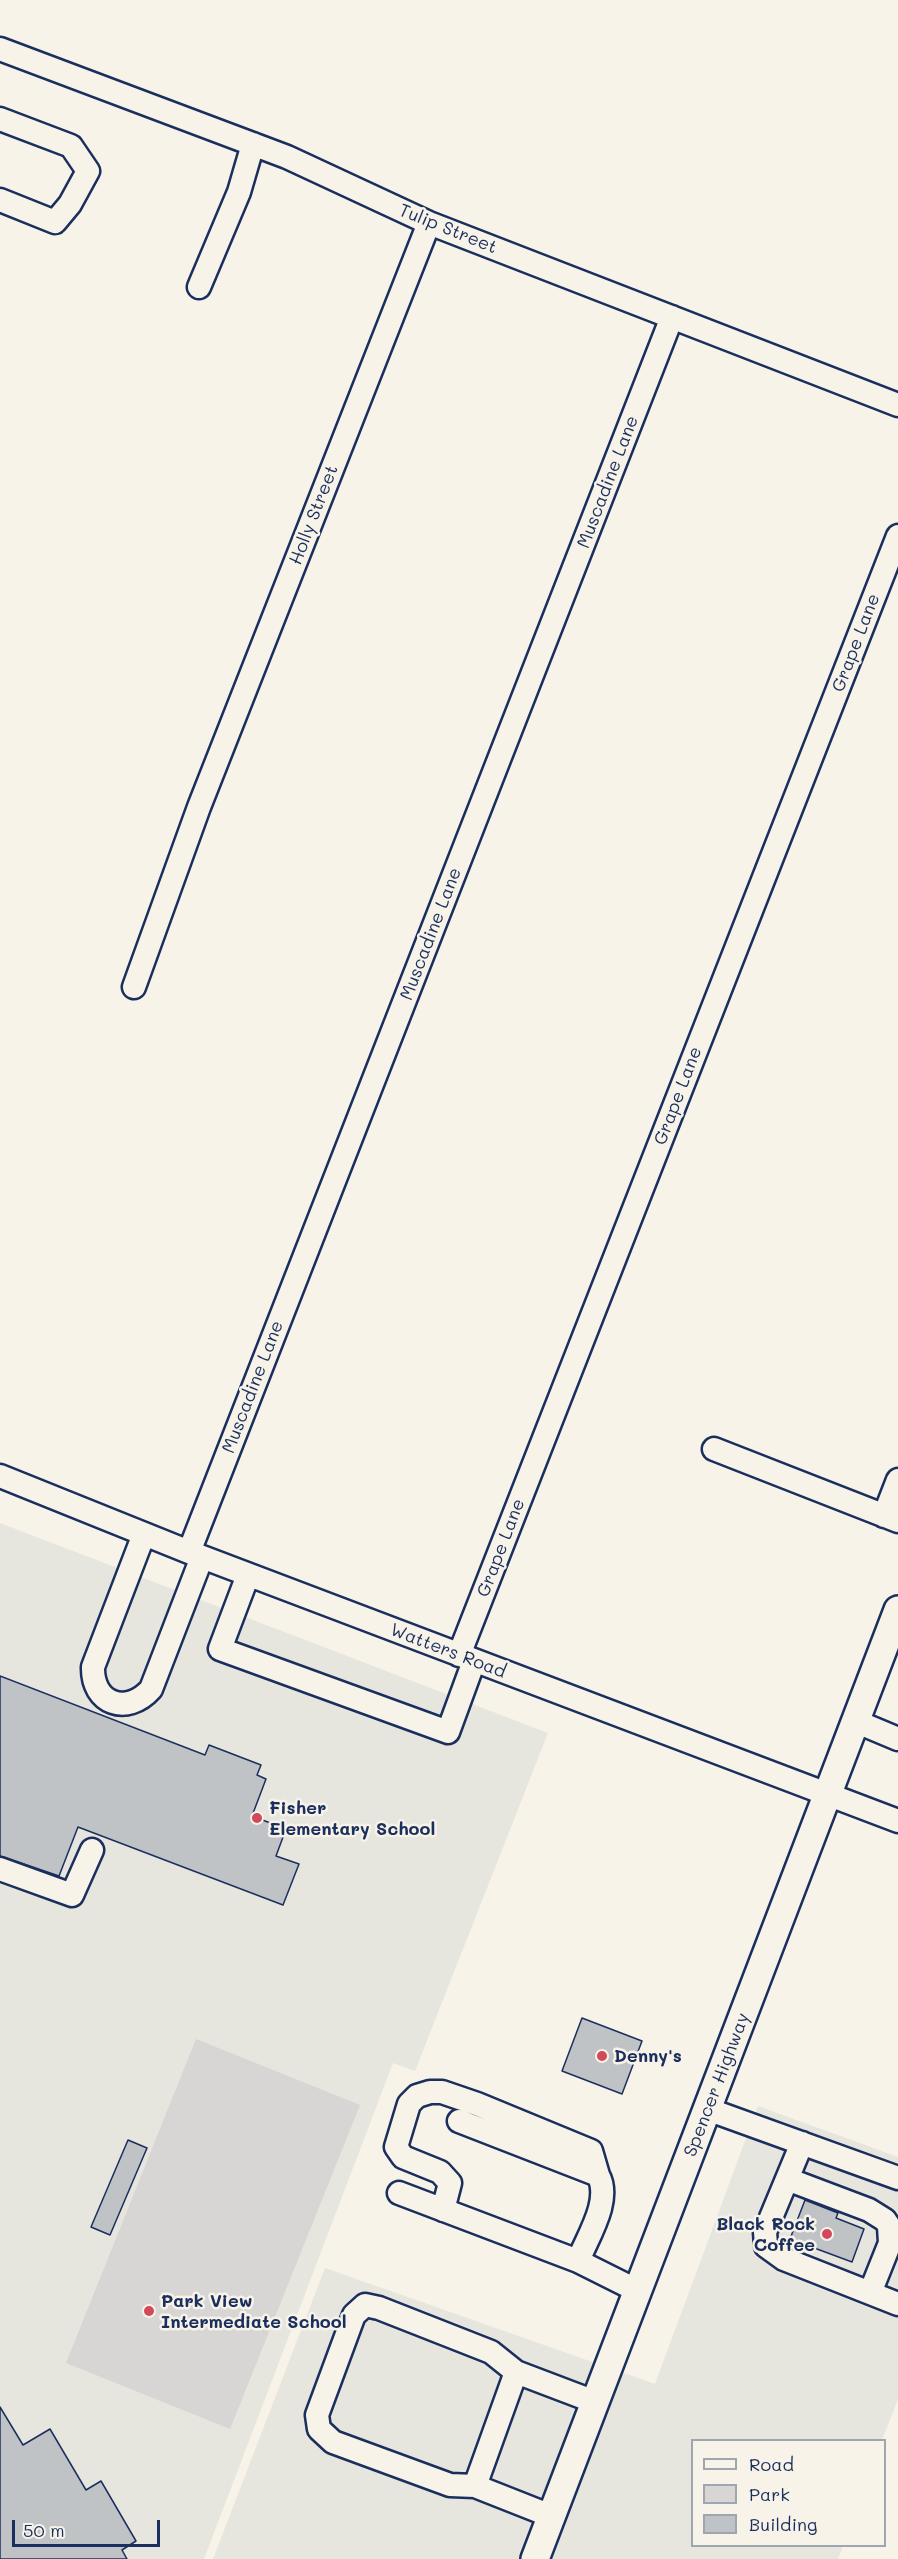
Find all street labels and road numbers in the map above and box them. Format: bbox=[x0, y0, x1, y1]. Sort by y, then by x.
street label: Tulip Street bbox=[396, 199, 500, 259]
street label: Muscadine Lane bbox=[573, 413, 643, 551]
street label: Holly Street bbox=[285, 462, 343, 568]
street label: Grape Lane bbox=[827, 591, 885, 695]
street label: Muscadine Lane bbox=[396, 865, 466, 1003]
street label: Grape Lane bbox=[649, 1044, 707, 1148]
street label: Muscadine Lane bbox=[218, 1318, 288, 1456]
street label: Grape Lane bbox=[472, 1496, 530, 1600]
street label: Watters Road bbox=[387, 1619, 509, 1683]
street label: Spencer Highway bbox=[680, 2010, 754, 2160]

